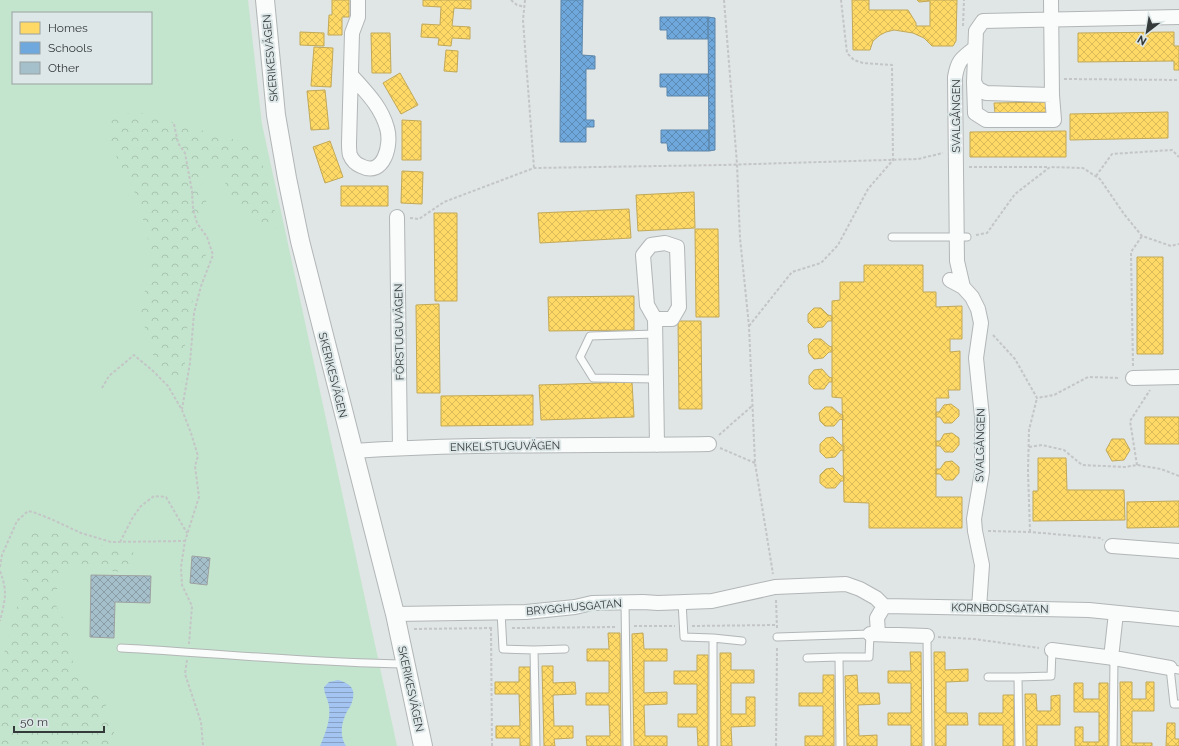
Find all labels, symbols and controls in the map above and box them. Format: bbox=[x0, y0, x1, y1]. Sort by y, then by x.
legend bbox=[12, 12, 152, 84]
north arrow bbox=[1127, 12, 1167, 52]
street label: SKERIKESVÄGEN bbox=[260, 14, 281, 102]
text: Homes bbox=[48, 21, 88, 35]
text: N bbox=[1135, 32, 1149, 48]
text: Schools bbox=[48, 41, 92, 55]
text: Other bbox=[48, 61, 80, 75]
street label: SVALGÅNGEN bbox=[949, 79, 963, 153]
street label: FÖRSTUGUVÄGEN bbox=[392, 284, 407, 380]
street label: SKERIKESVÄGEN bbox=[316, 331, 349, 419]
street label: SVALGÅNGEN bbox=[972, 408, 988, 482]
street label: ENKELSTUGUVÄGEN bbox=[450, 439, 560, 454]
street label: BRYGGHUSGATAN bbox=[526, 597, 623, 618]
street label: KORNBODSGATAN bbox=[951, 601, 1049, 616]
street label: SKERIKESVÄGEN bbox=[395, 645, 426, 733]
scale bar bbox=[14, 708, 104, 734]
text: 50 m bbox=[20, 715, 48, 729]

